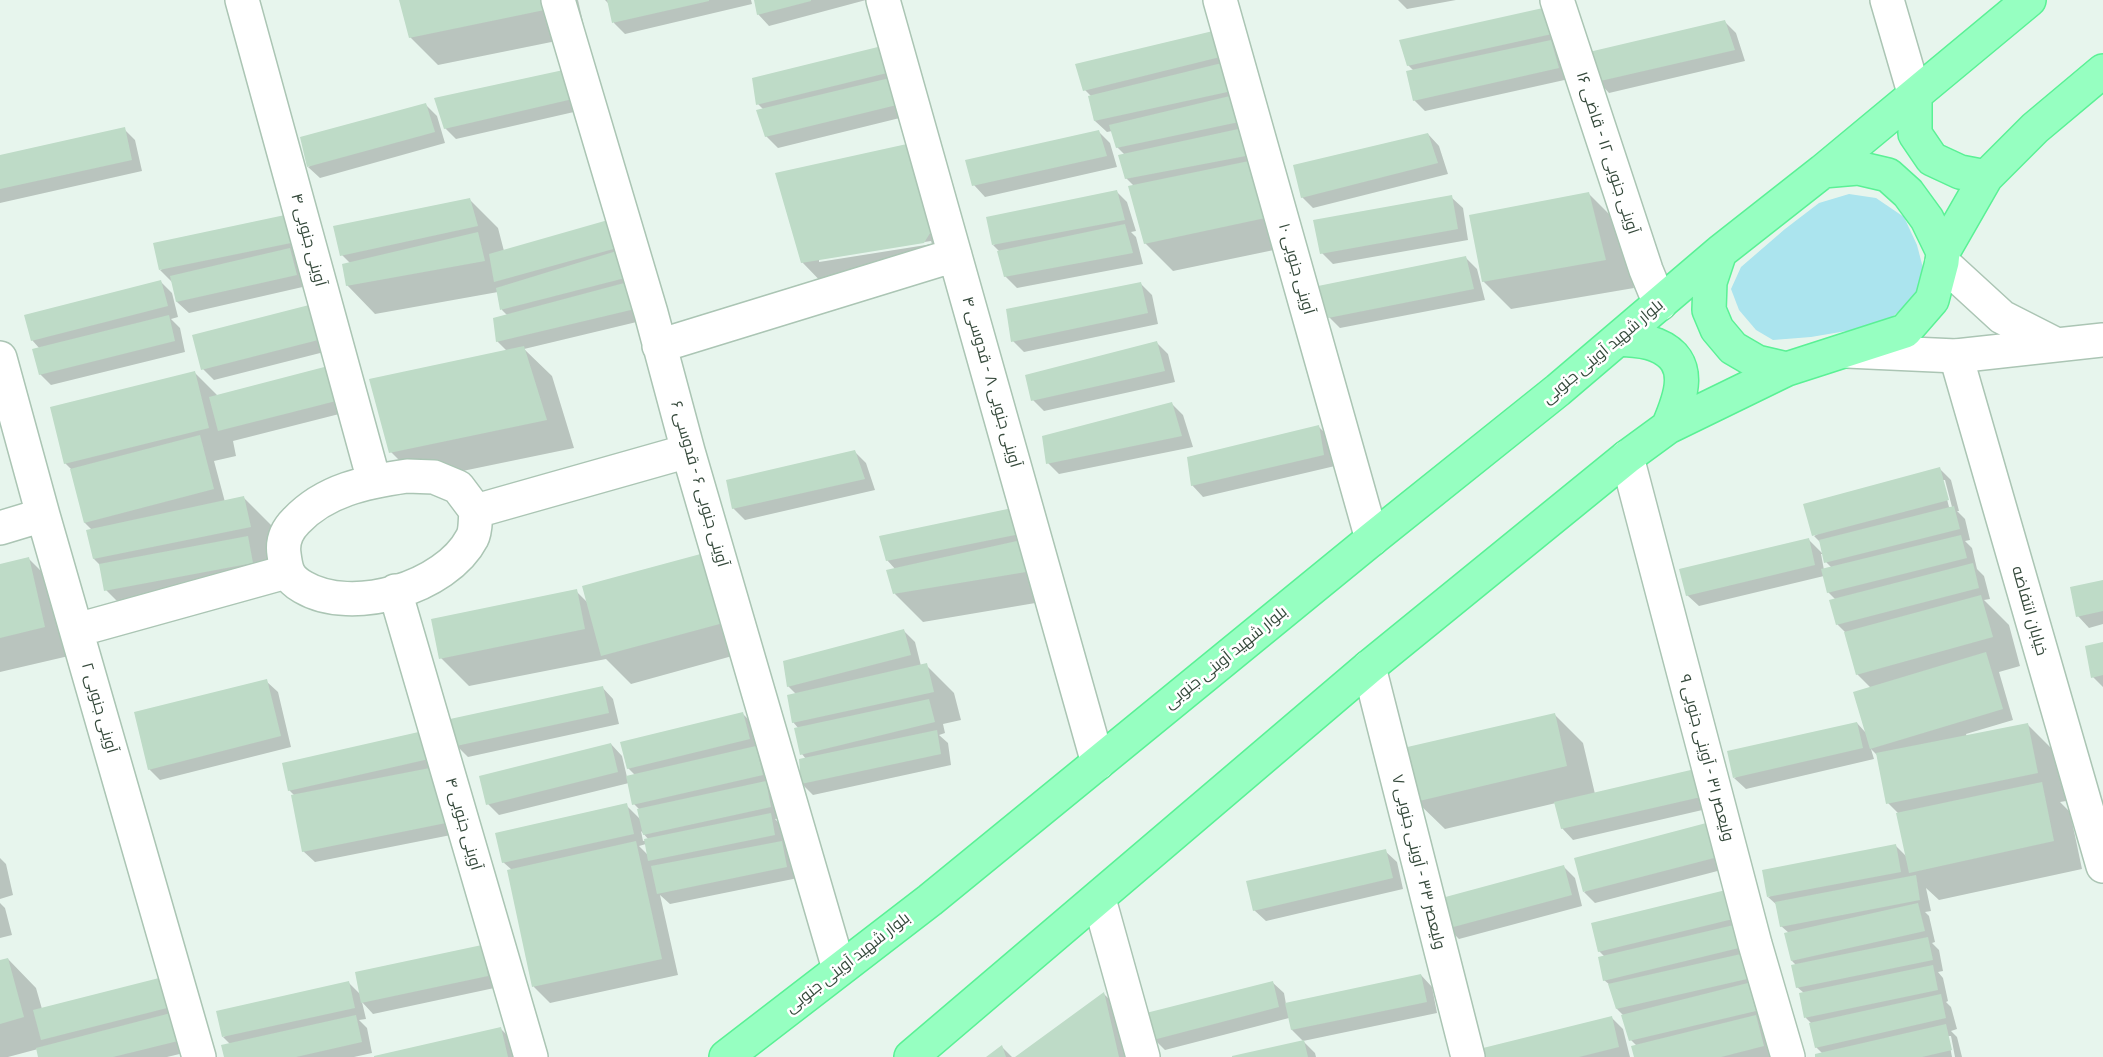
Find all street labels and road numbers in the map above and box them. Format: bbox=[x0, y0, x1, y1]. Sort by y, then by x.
street label: آوینی جنوبی ۱۲ - قاضی ۱۶ bbox=[1572, 69, 1642, 237]
street label: آوینی جنوبی ۴ bbox=[286, 191, 330, 289]
street label: آوینی جنوبی ۱۰ bbox=[1274, 221, 1318, 317]
street label: آوینی جنوبی ۸ - قدوسی ۴ bbox=[957, 294, 1025, 470]
street label: بلوار شهید آوینی جنوبی bbox=[1538, 296, 1668, 408]
street label: آوینی جنوبی ۶ - قدوسی ۶ bbox=[666, 399, 732, 569]
street label: خیابان انتفاضه bbox=[2007, 564, 2051, 658]
street label: بلوار شهید آوینی جنوبی bbox=[1161, 602, 1291, 714]
street label: آوینی جنوبی ۲ bbox=[77, 660, 121, 756]
street label: ولیعصر ۳۱ - آوینی جنوبی ۹ bbox=[1674, 672, 1738, 844]
street label: ولیعصر ۳۳ - آوینی جنوبی ۷ bbox=[1387, 773, 1449, 951]
street label: آوینی جنوبی ۴ bbox=[441, 775, 485, 873]
street label: بلوار شهید آوینی جنوبی bbox=[782, 908, 914, 1018]

